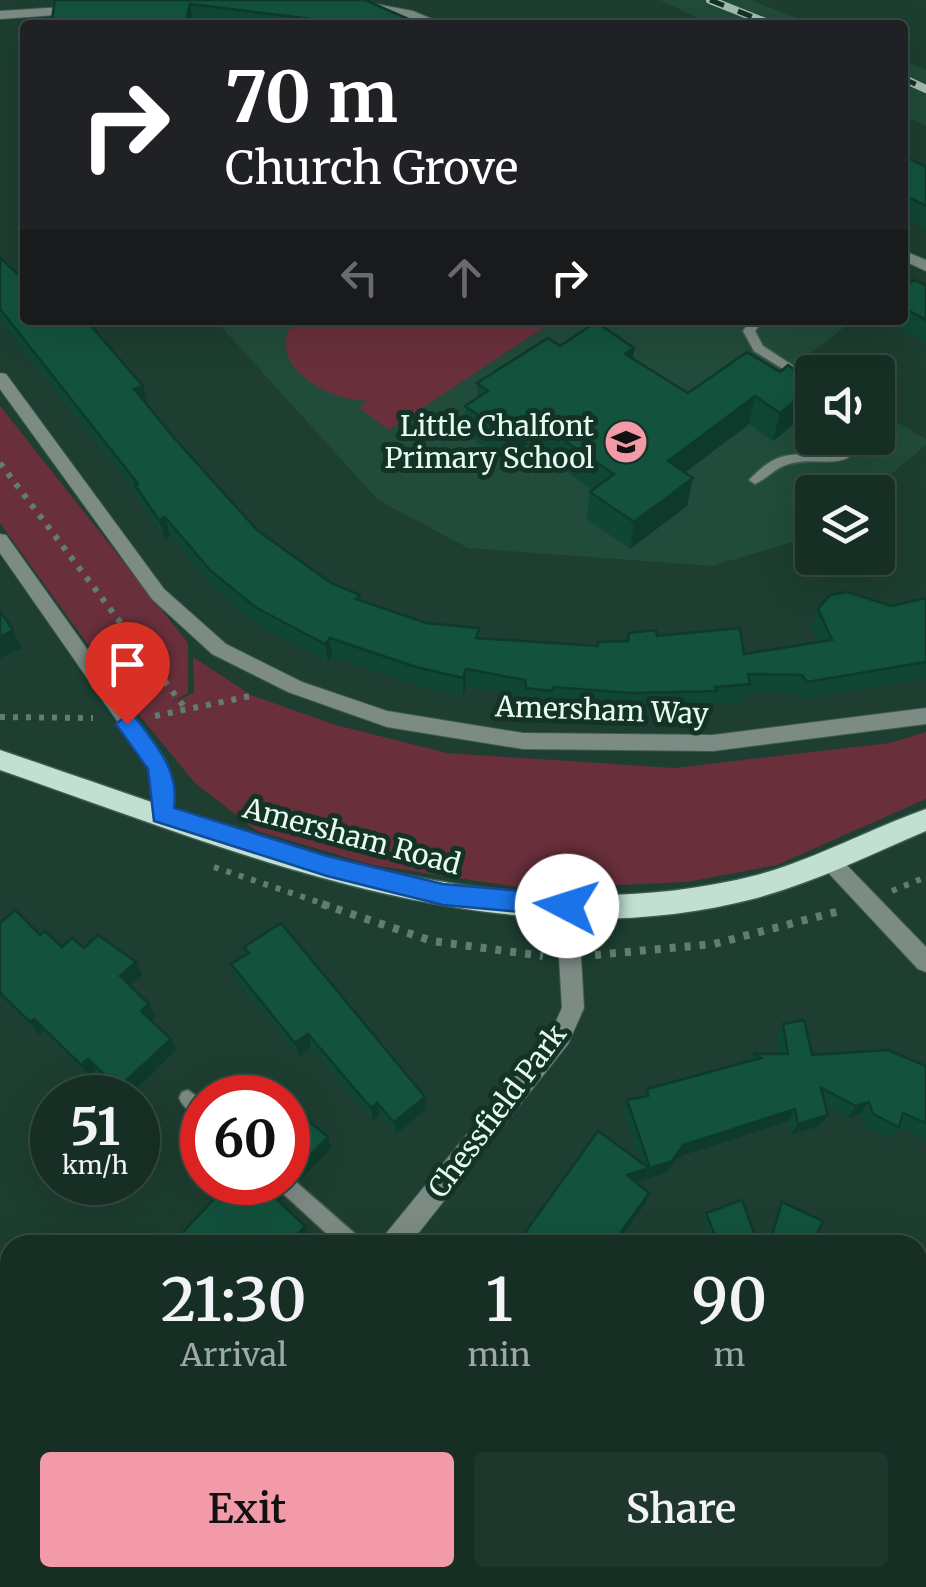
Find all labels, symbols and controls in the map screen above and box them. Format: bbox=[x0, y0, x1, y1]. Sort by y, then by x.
text: 70 m bbox=[225, 53, 398, 141]
icon: right bbox=[60, 60, 190, 190]
text: Church Grove bbox=[225, 140, 518, 196]
icon: left bbox=[332, 250, 387, 305]
icon: ahead bbox=[437, 250, 492, 305]
icon: right bbox=[542, 250, 597, 305]
map controls bbox=[795, 355, 895, 575]
button: sound bbox=[795, 355, 895, 455]
place label: Little Chalfont Primary School bbox=[384, 408, 594, 476]
school or university icon: Little Chalfont Primary School bbox=[603, 419, 649, 465]
button: layers bbox=[795, 475, 895, 575]
pin bbox=[85, 622, 170, 725]
icon: arrive bbox=[100, 637, 155, 692]
street label: Amersham Way bbox=[494, 688, 710, 732]
street label: Amersham Road bbox=[238, 789, 465, 882]
position arrow bbox=[515, 854, 619, 958]
street label: Chessfield Park bbox=[420, 1017, 574, 1205]
speed limit sign: 60 bbox=[180, 1075, 310, 1205]
text: 51 bbox=[70, 1096, 120, 1159]
text: km/h bbox=[62, 1149, 128, 1181]
text: 21:30 bbox=[161, 1262, 307, 1337]
text: 1 bbox=[485, 1262, 513, 1337]
text: 90 bbox=[692, 1262, 767, 1337]
text: Arrival bbox=[180, 1335, 287, 1375]
text: min bbox=[467, 1335, 531, 1375]
text: m bbox=[713, 1335, 745, 1375]
button: Exit bbox=[40, 1452, 454, 1567]
button: Share bbox=[474, 1452, 888, 1567]

